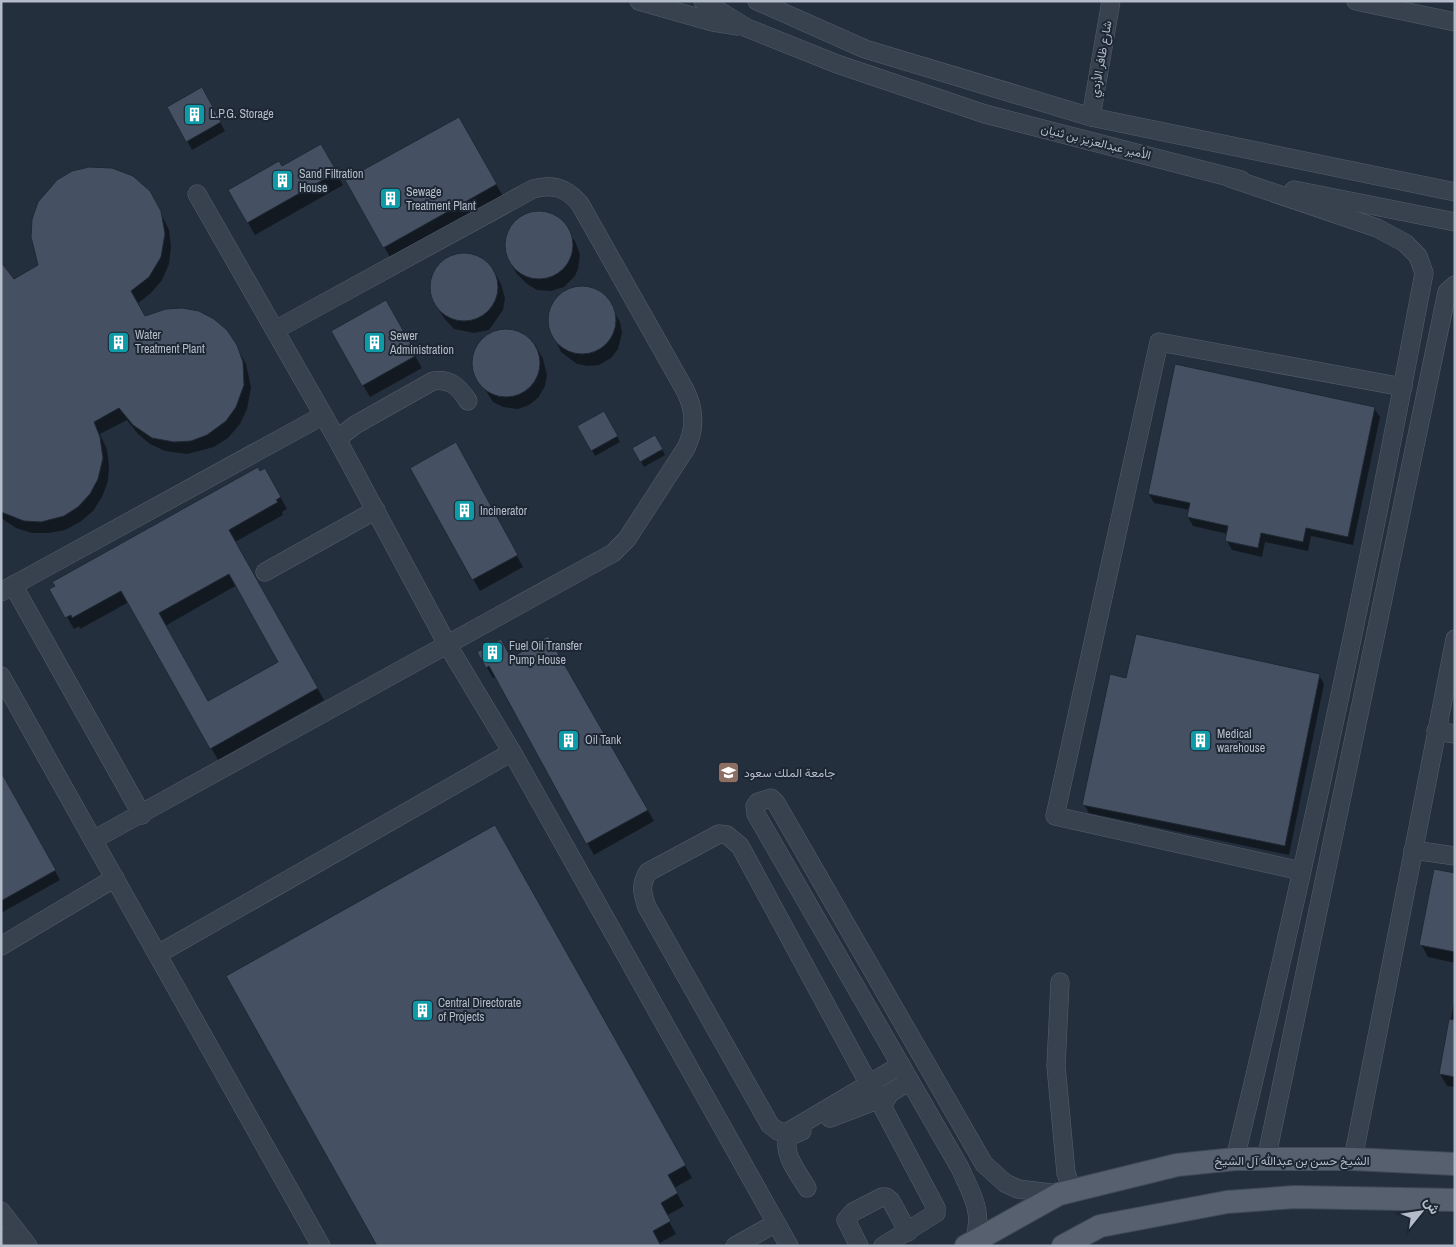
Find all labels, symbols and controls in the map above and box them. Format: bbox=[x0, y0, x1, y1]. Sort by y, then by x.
street label: شارع ظافر الأزدي bbox=[1086, 19, 1118, 99]
building icon: L.P.G. Storage bbox=[182, 102, 206, 126]
place label: L.P.G. Storage bbox=[210, 106, 274, 122]
street label: الأمير عبدالعزيز بن ثنيان bbox=[1039, 121, 1153, 163]
place label: Sand Filtration House bbox=[299, 166, 364, 196]
building icon: Sand Filtration House bbox=[271, 169, 295, 193]
place label: Sewage Treatment Plant bbox=[406, 184, 476, 214]
building icon: Sewage Treatment Plant bbox=[378, 187, 402, 211]
place label: Water Treatment Plant bbox=[135, 327, 205, 357]
place label: Sewer Administration bbox=[389, 328, 454, 358]
building icon: Water Treatment Plant bbox=[107, 330, 131, 354]
building icon: Sewer Administration bbox=[362, 331, 386, 355]
building icon: Incinerator bbox=[452, 499, 476, 523]
place label: Incinerator bbox=[480, 503, 528, 519]
place label: Fuel Oil Transfer Pump House bbox=[509, 638, 583, 668]
building icon: Fuel Oil Transfer Pump House bbox=[481, 641, 505, 665]
place label: Medical warehouse bbox=[1217, 726, 1265, 756]
building icon: Oil Tank bbox=[557, 728, 581, 752]
building icon: Medical warehouse bbox=[1189, 729, 1213, 753]
place label: Oil Tank bbox=[585, 732, 621, 748]
school or university icon: جامعة الملك سعود bbox=[716, 761, 740, 785]
place label: جامعة الملك سعود bbox=[744, 765, 835, 781]
place label: Central Directorate of Projects bbox=[438, 995, 521, 1025]
building icon: Central Directorate of Projects bbox=[410, 998, 434, 1022]
street label: الشيخ حسن بن عبدالله آل الشيخ bbox=[1214, 1153, 1370, 1170]
north arrow bbox=[1396, 1187, 1446, 1237]
text: ش bbox=[1420, 1194, 1444, 1217]

